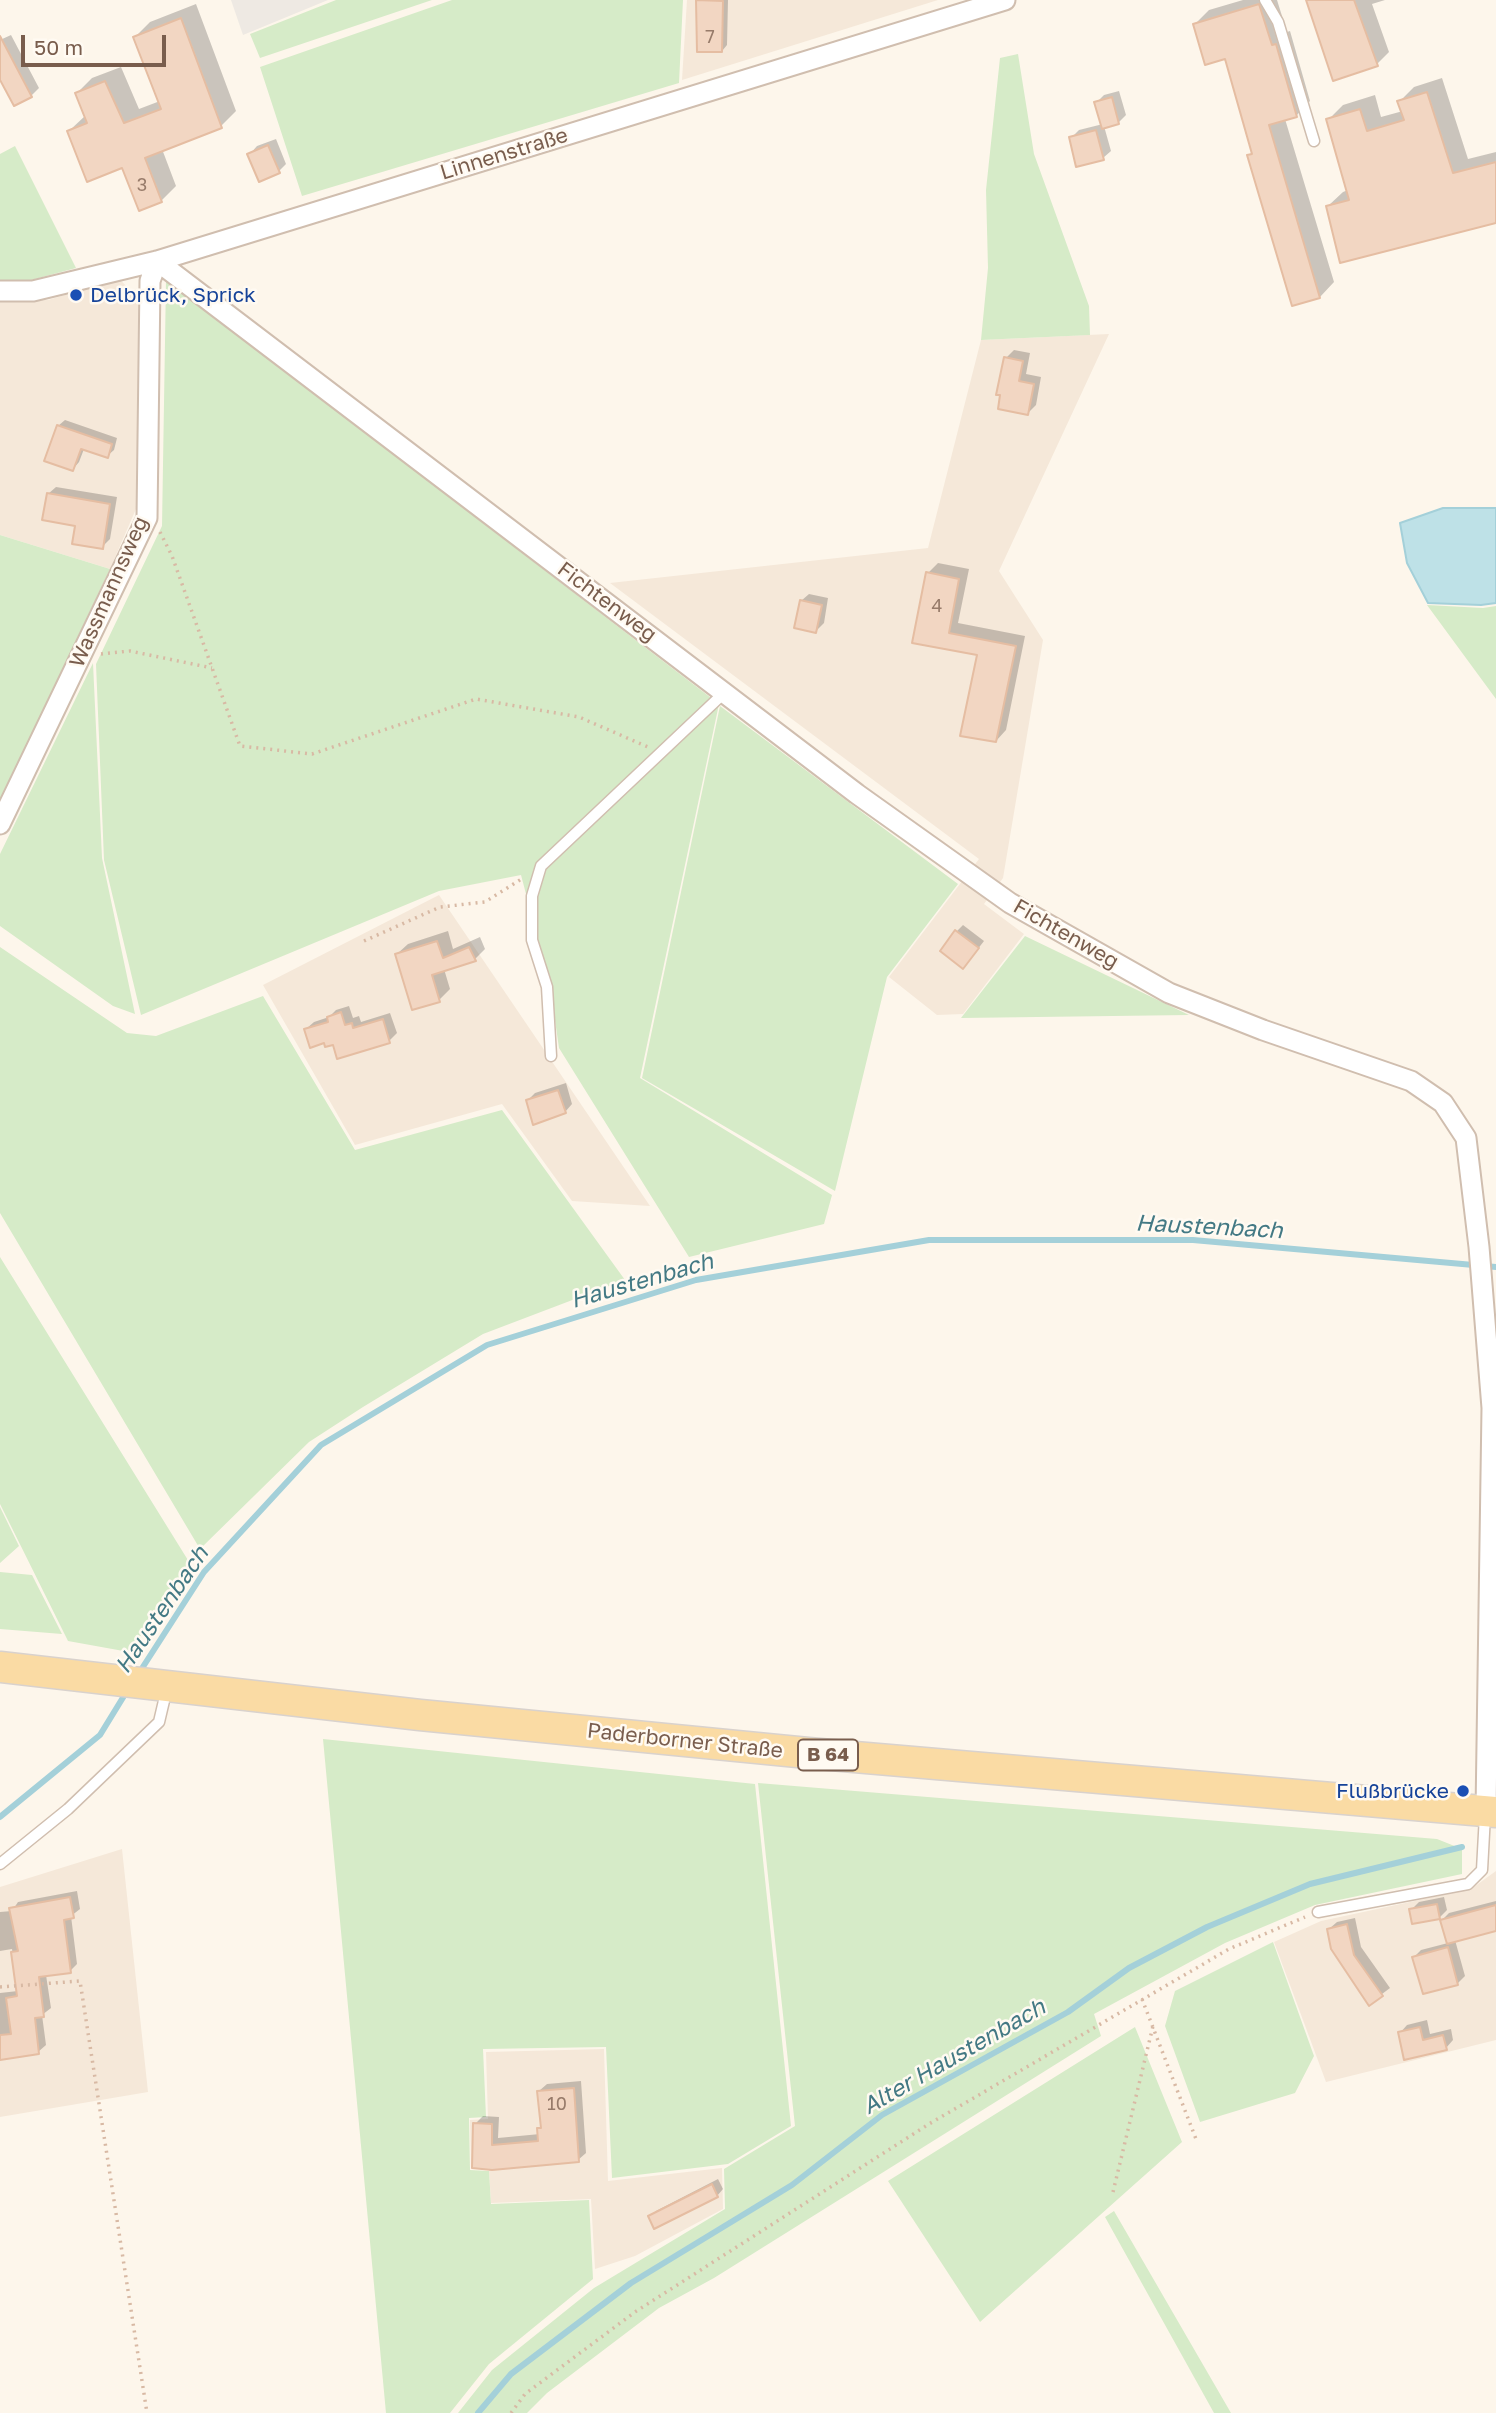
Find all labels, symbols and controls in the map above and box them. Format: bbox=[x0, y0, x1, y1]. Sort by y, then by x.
scale bar bbox=[24, 21, 170, 65]
house number: 7 bbox=[705, 26, 715, 48]
text: 50 m bbox=[34, 34, 83, 60]
street label: Linnenstraße bbox=[437, 123, 571, 185]
house number: 3 bbox=[137, 174, 147, 196]
place label: Delbrück, Sprick bbox=[90, 282, 256, 308]
marker: Delbrück, Sprick bbox=[68, 287, 84, 303]
street label: Wassmannsweg bbox=[64, 513, 154, 671]
street label: Fichtenweg bbox=[553, 557, 661, 647]
house number: 4 bbox=[932, 595, 942, 617]
street label: Fichtenweg bbox=[1009, 894, 1123, 974]
water label: Haustenbach bbox=[1135, 1209, 1283, 1245]
water label: Haustenbach bbox=[568, 1247, 716, 1315]
water label: Haustenbach bbox=[109, 1541, 215, 1679]
street label: Paderborner Straße bbox=[586, 1718, 784, 1764]
road number: B 64 bbox=[798, 1740, 858, 1770]
place label: Flußbrücke bbox=[1336, 1778, 1449, 1804]
marker: Flußbrücke bbox=[1455, 1783, 1471, 1799]
water label: Alter Haustenbach bbox=[858, 1994, 1050, 2120]
house number: 10 bbox=[547, 2093, 567, 2115]

